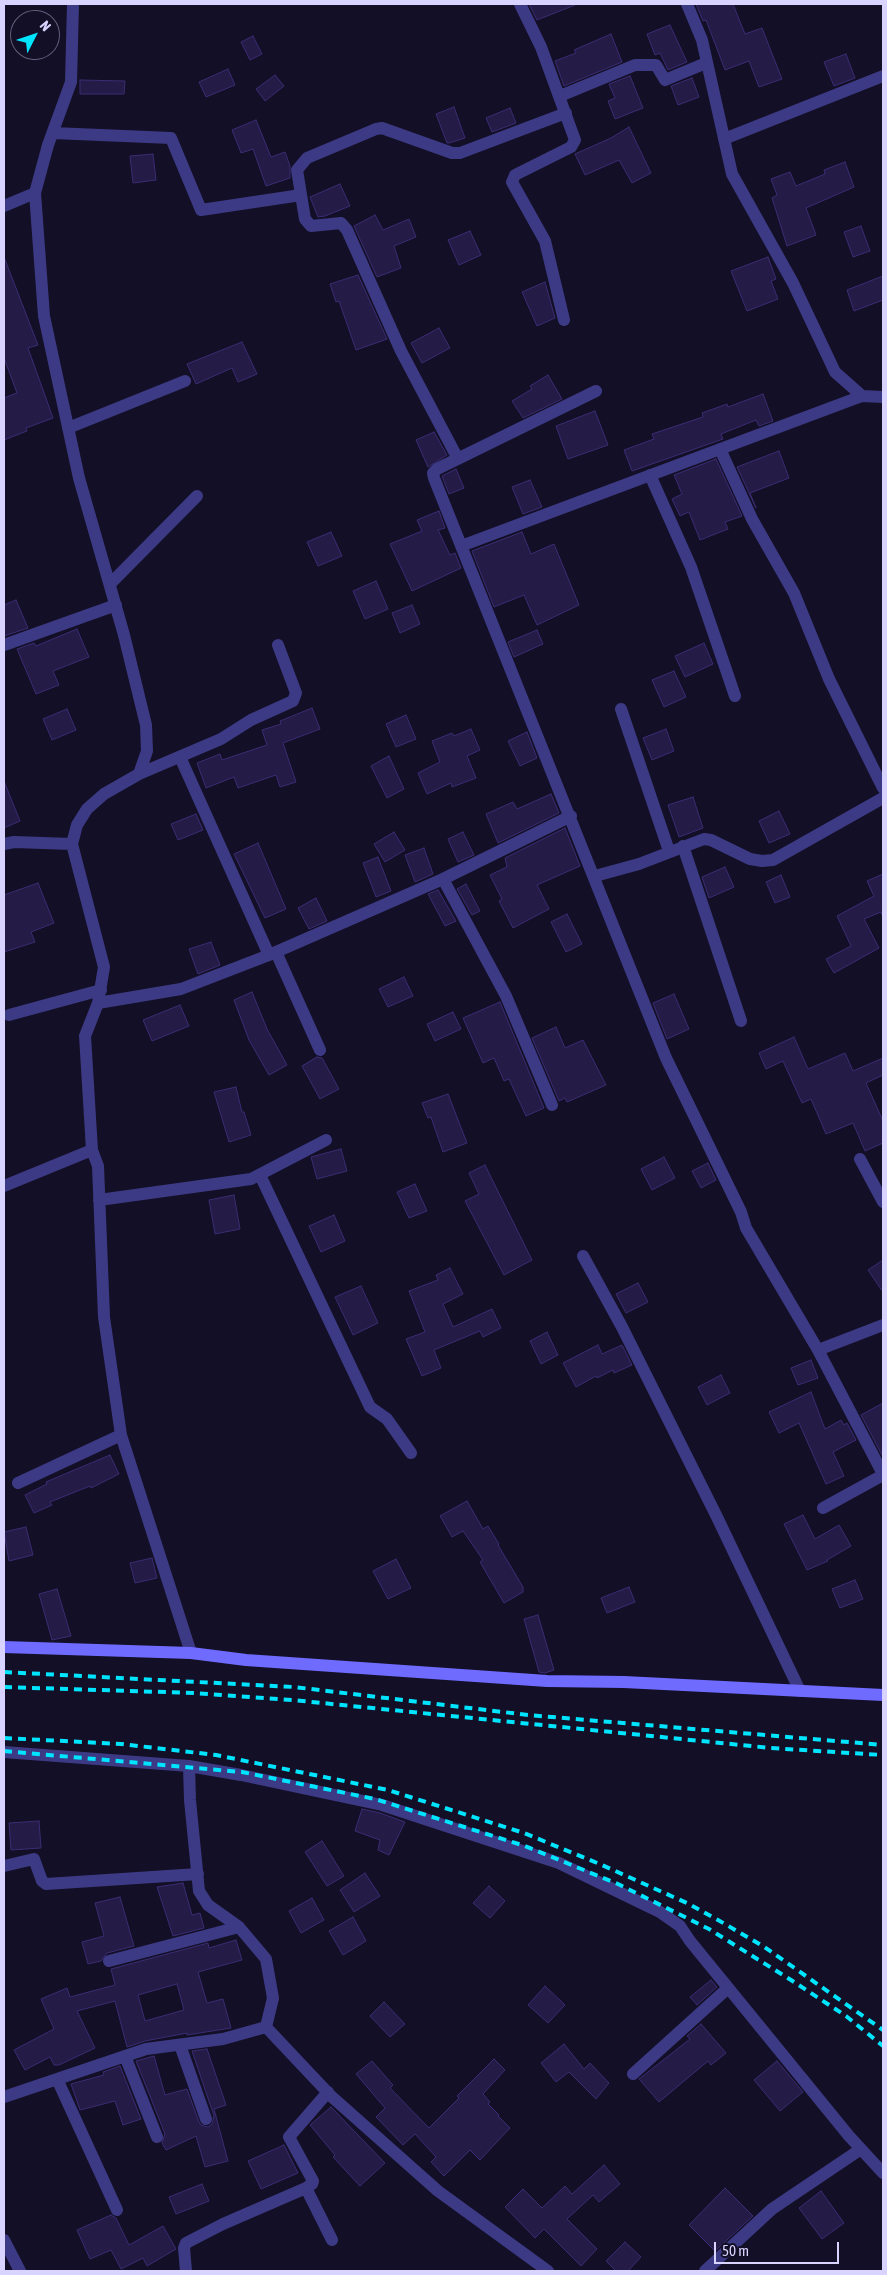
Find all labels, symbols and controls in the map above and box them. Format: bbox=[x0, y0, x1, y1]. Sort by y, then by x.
north arrow bbox=[10, 10, 60, 60]
text: N bbox=[37, 17, 54, 34]
scale bar bbox=[717, 2232, 842, 2264]
text: 50 m bbox=[722, 2242, 749, 2259]

